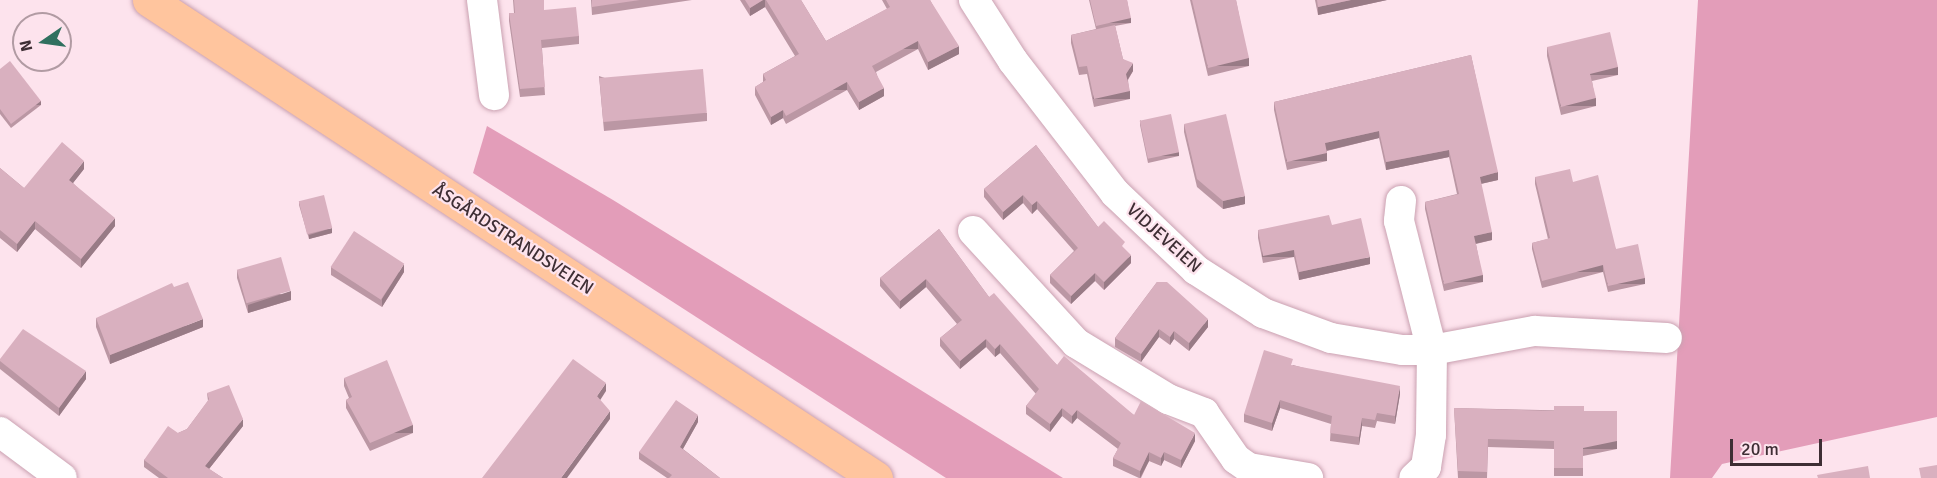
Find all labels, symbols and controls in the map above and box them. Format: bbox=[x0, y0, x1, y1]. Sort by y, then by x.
north arrow bbox=[12, 12, 72, 72]
text: N bbox=[15, 38, 37, 53]
street label: ÅSGÅRDSTRANDSVEIEN bbox=[428, 179, 598, 299]
street label: VIDJEVEIEN bbox=[1122, 199, 1206, 277]
scale bar bbox=[1733, 427, 1824, 465]
text: 20 m bbox=[1741, 438, 1779, 460]

